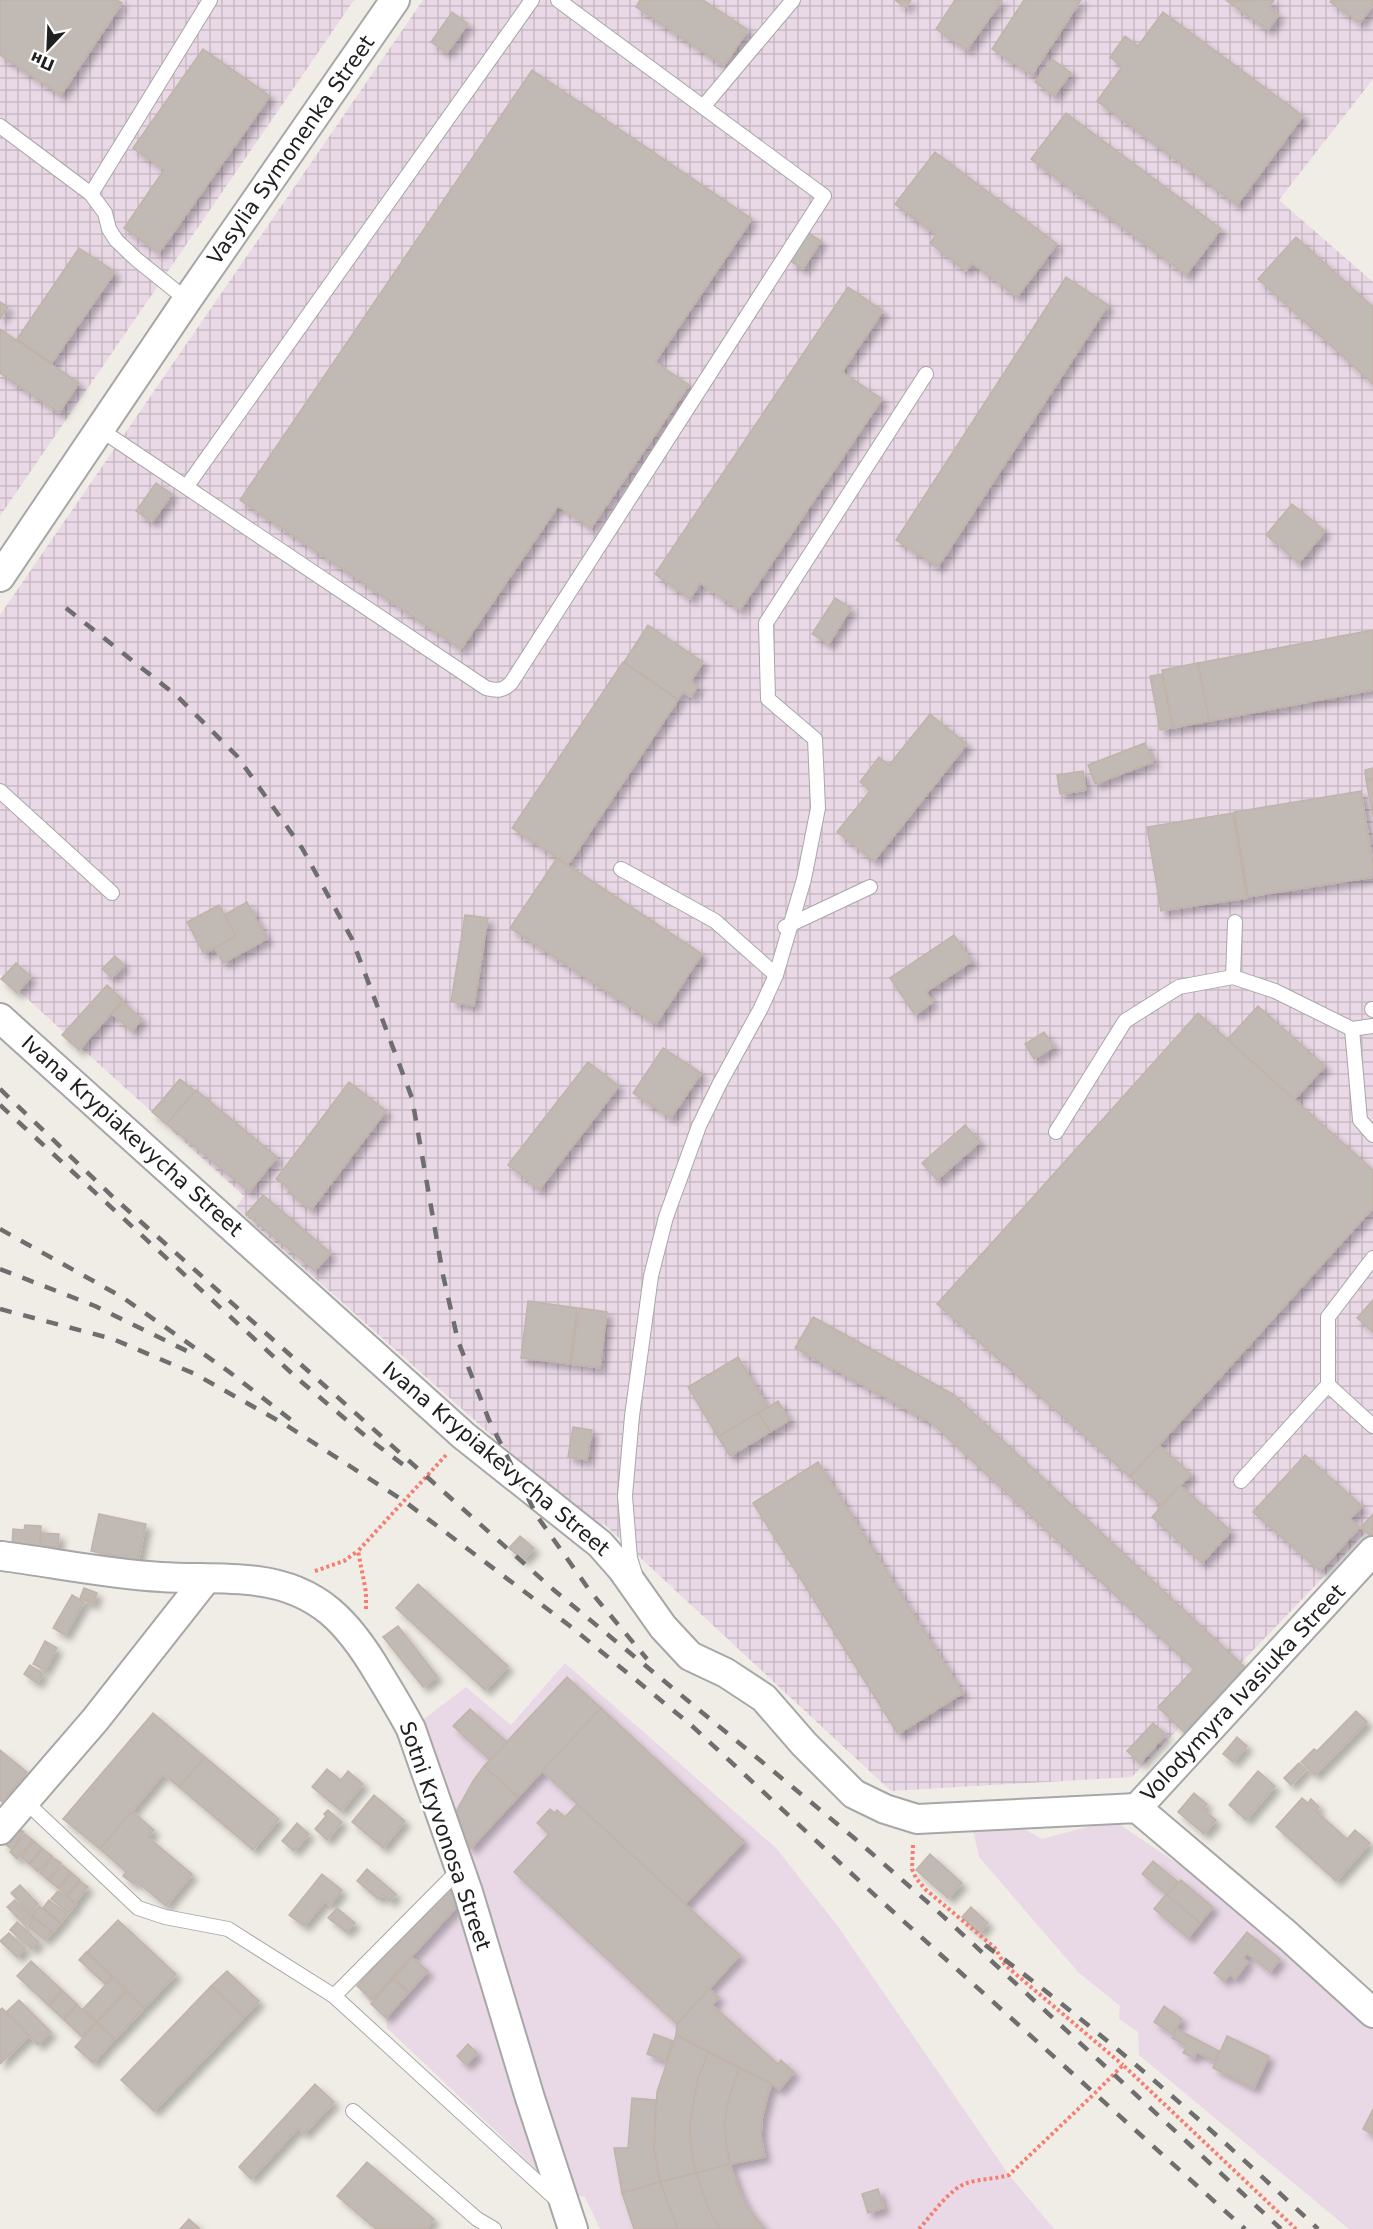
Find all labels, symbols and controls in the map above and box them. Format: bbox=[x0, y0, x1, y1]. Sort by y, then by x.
north arrow bbox=[18, 18, 78, 78]
street label: Vasylia Symonenka Street bbox=[203, 31, 379, 269]
text: Пн bbox=[27, 48, 57, 75]
street label: Ivana Krypiakevycha Street bbox=[17, 1031, 247, 1241]
street label: Ivana Krypiakevycha Street bbox=[378, 1357, 614, 1561]
street label: Volodymyra Ivasiuka Street bbox=[1136, 1580, 1350, 1806]
street label: Sotni Kryvonosa Street bbox=[394, 1718, 496, 1954]

